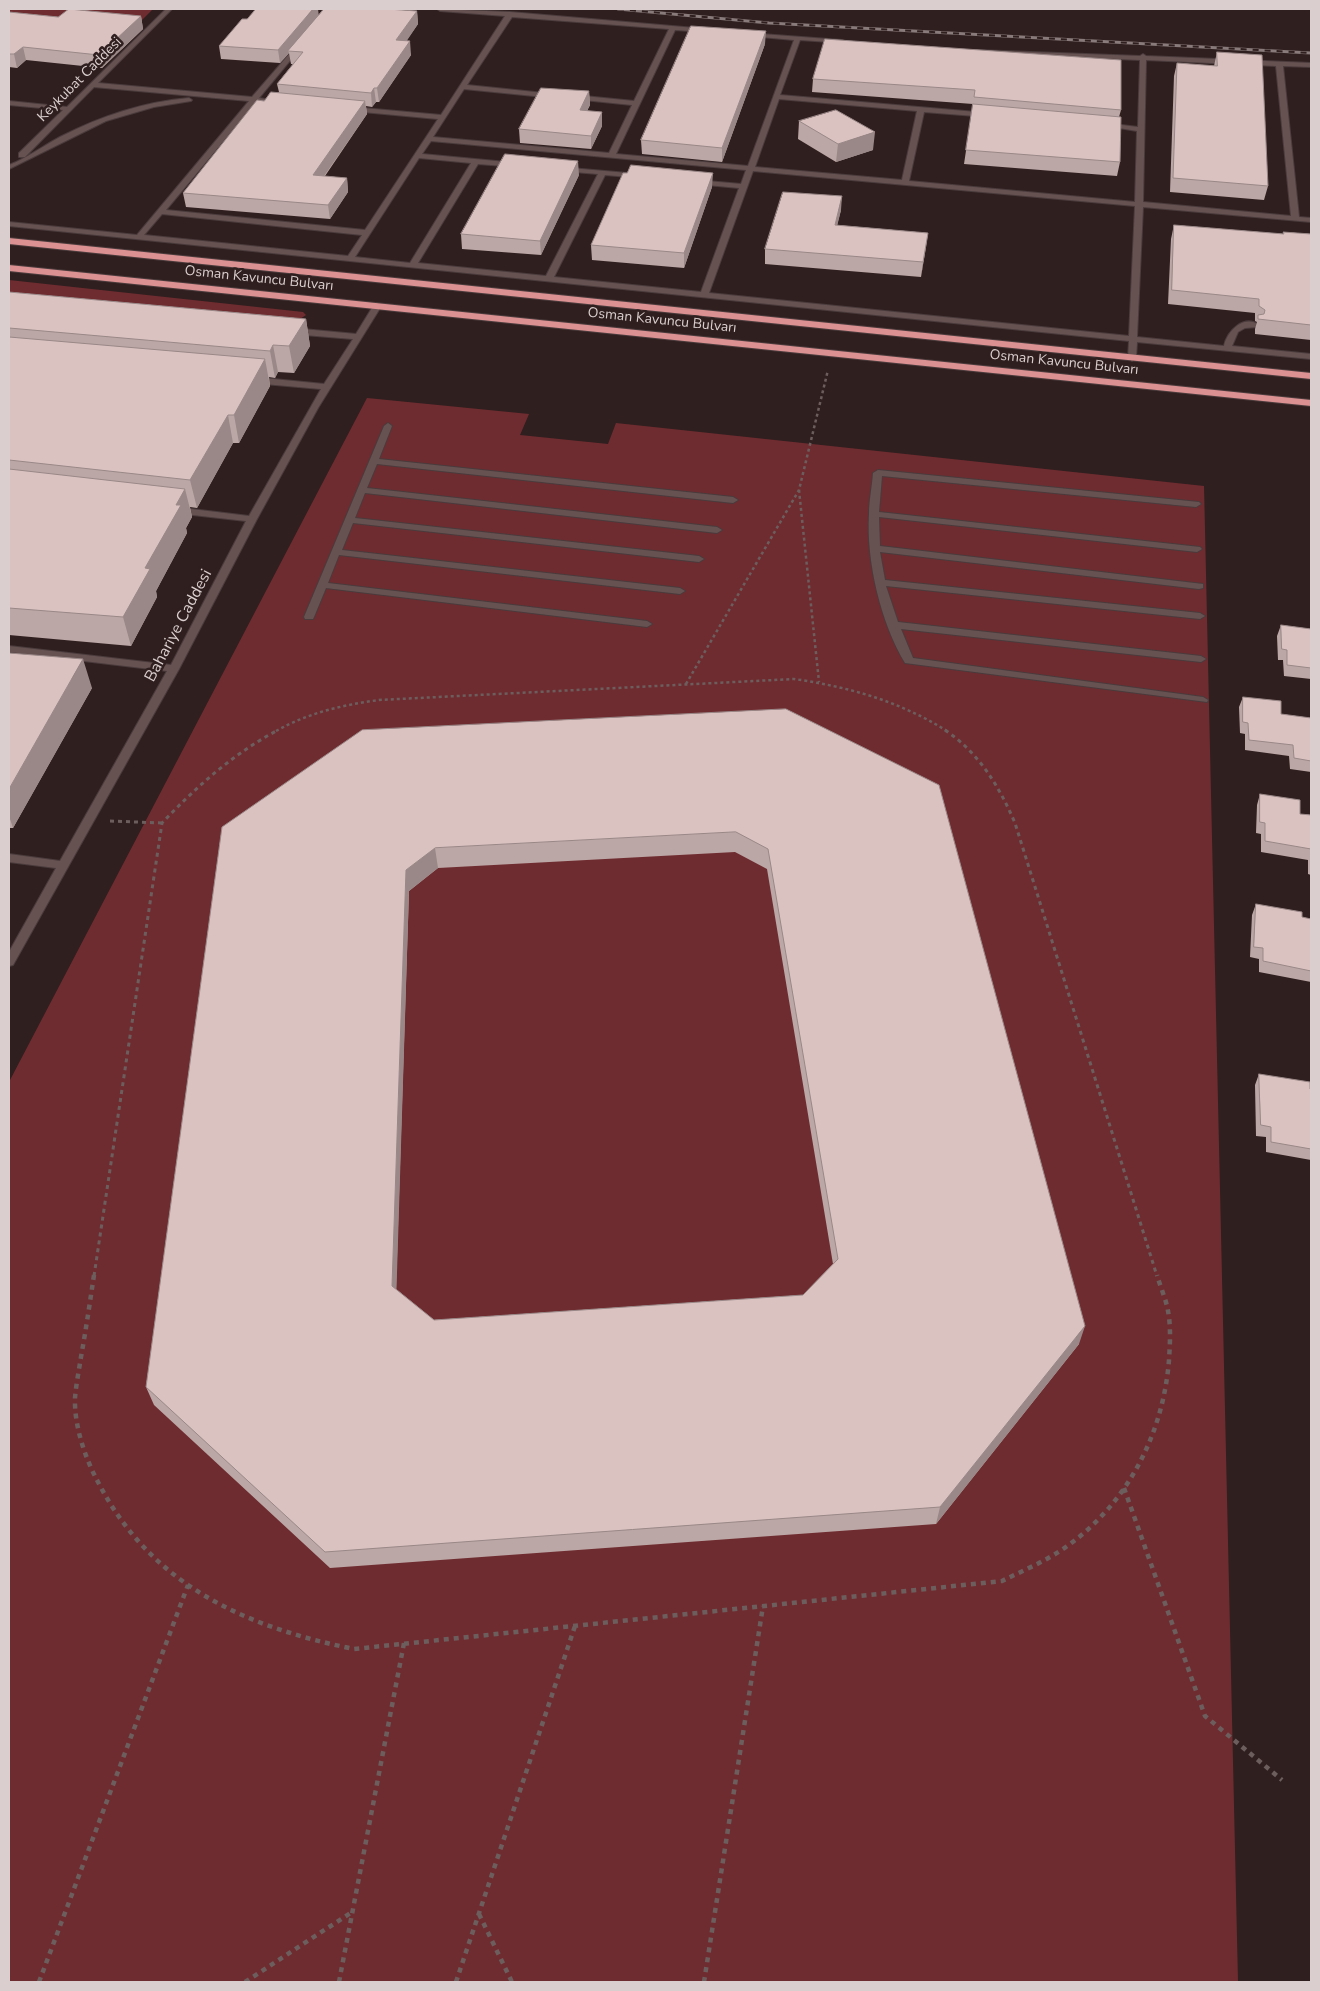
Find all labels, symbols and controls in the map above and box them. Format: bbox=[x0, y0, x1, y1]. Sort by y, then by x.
street label: Keykubat Caddesi bbox=[34, 34, 126, 126]
street label: Osman Kavuncu Bulvarı bbox=[184, 263, 334, 295]
street label: Osman Kavuncu Bulvarı bbox=[587, 305, 737, 337]
street label: Osman Kavuncu Bulvarı bbox=[989, 347, 1139, 379]
street label: Bahariye Caddesi bbox=[141, 566, 217, 686]

